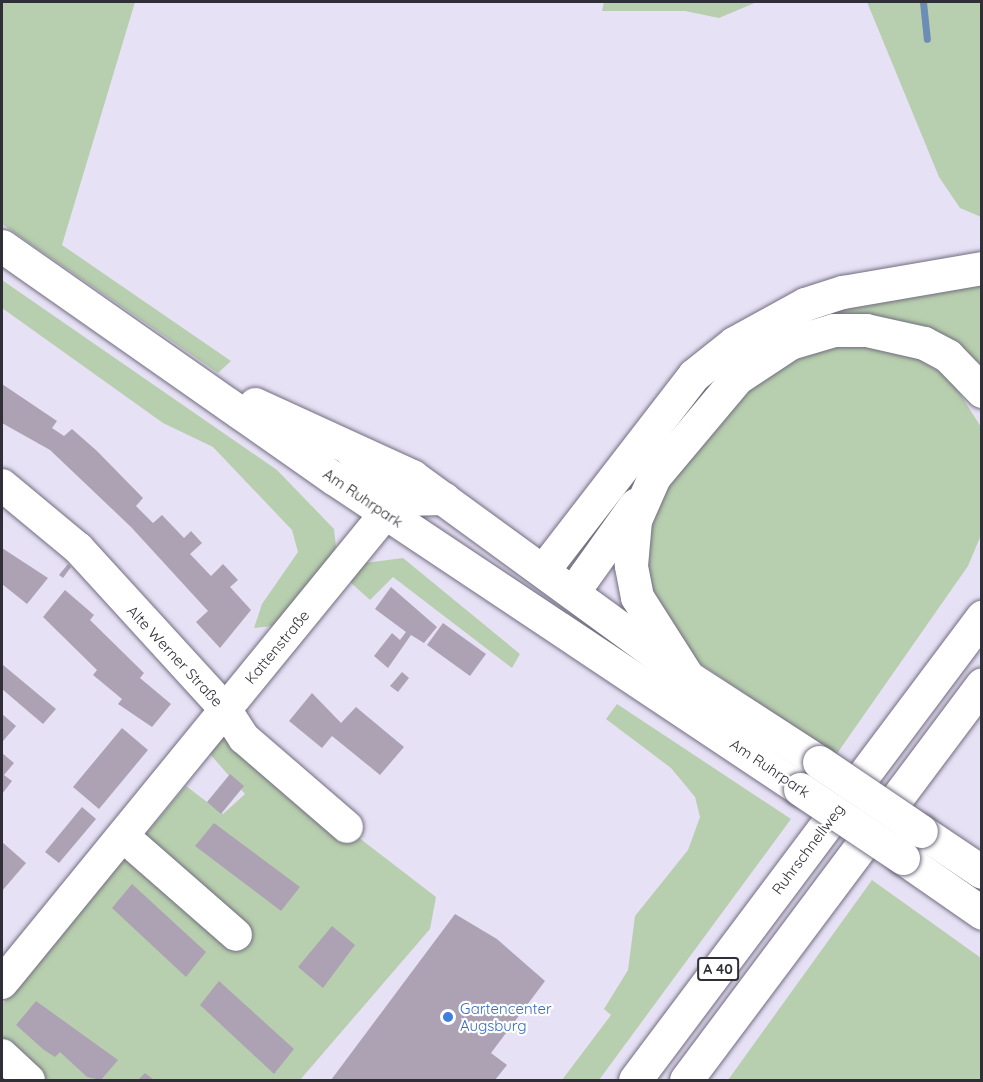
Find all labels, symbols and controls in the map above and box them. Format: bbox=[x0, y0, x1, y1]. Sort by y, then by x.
street label: Am Ruhrpark bbox=[320, 465, 406, 531]
street label: Alte Werner Straße bbox=[123, 602, 227, 710]
street label: Kattenstraße bbox=[241, 606, 313, 688]
street label: Am Ruhrpark bbox=[727, 735, 813, 801]
street label: Ruhrschnellweg bbox=[768, 800, 848, 898]
road number: A 40 bbox=[697, 958, 739, 980]
place label: Gartencenter Augsburg bbox=[460, 999, 552, 1034]
marker: Gartencenter Augsburg bbox=[441, 1010, 455, 1024]

